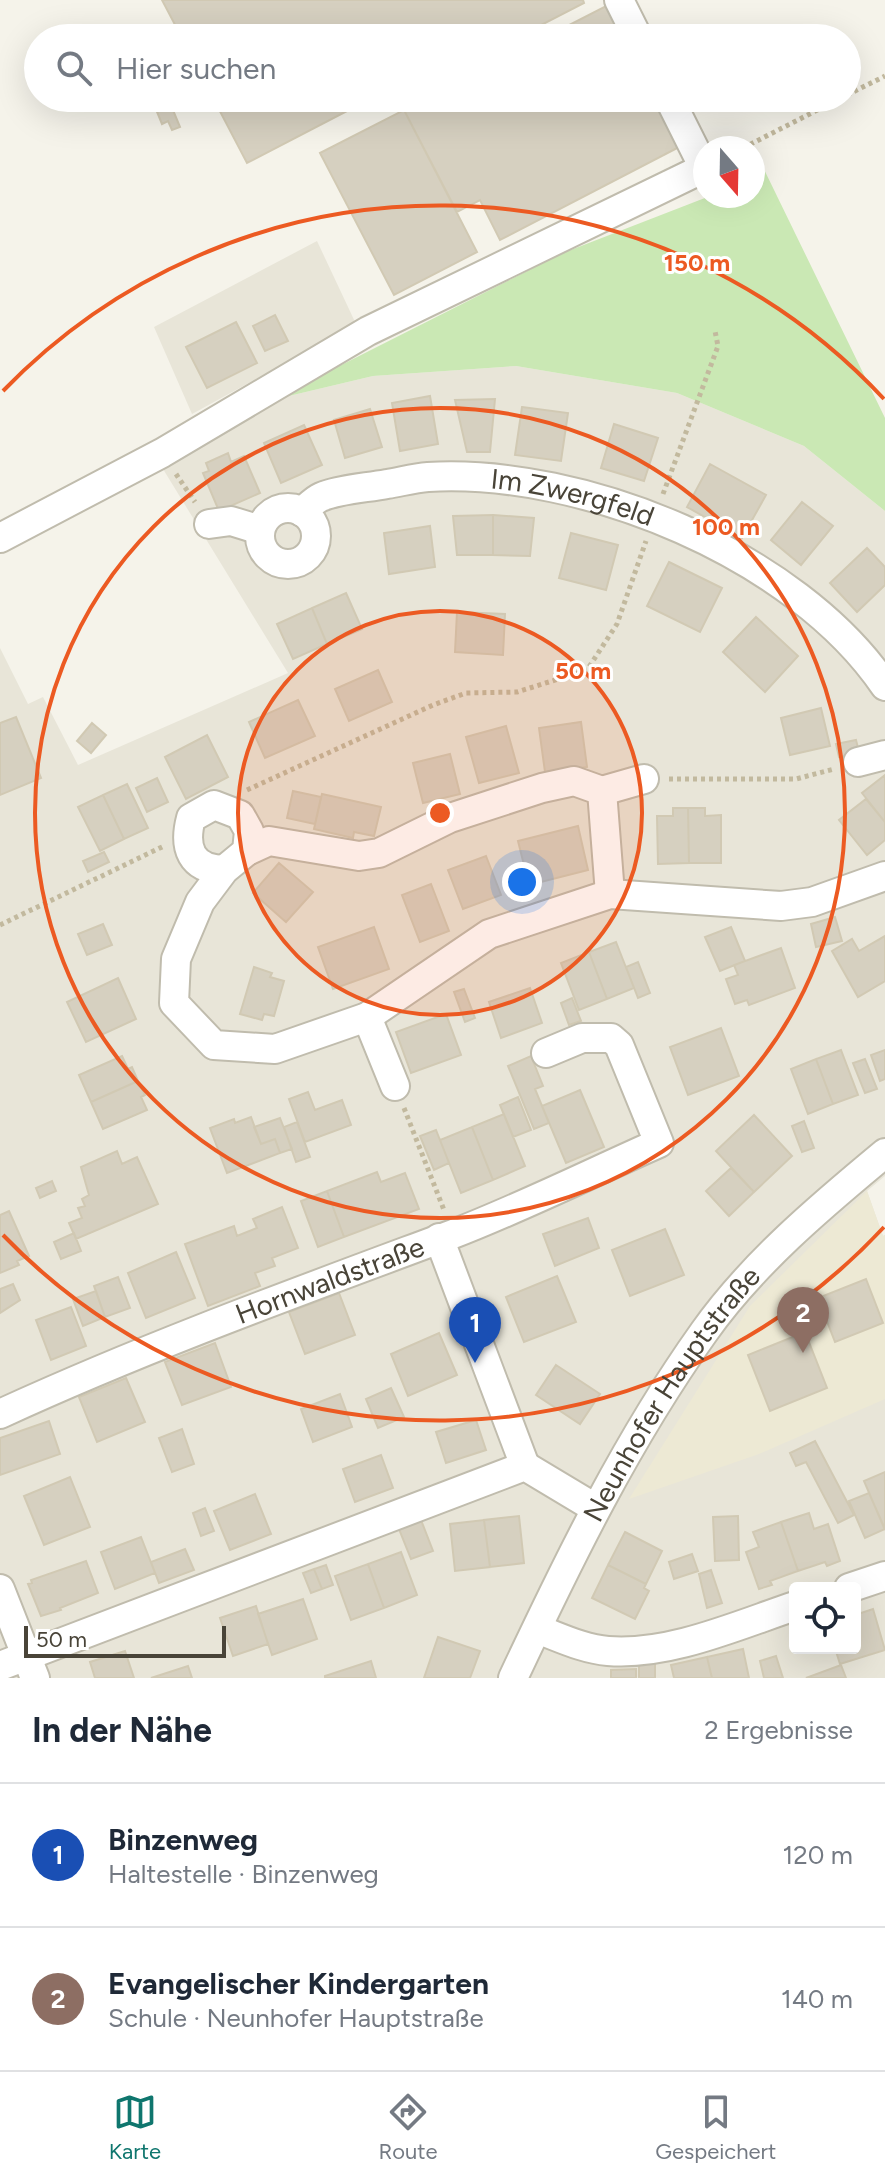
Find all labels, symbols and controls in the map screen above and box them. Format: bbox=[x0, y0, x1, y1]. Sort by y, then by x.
search box bbox=[24, 24, 861, 112]
icon: search bbox=[52, 46, 96, 90]
text: Hier suchen bbox=[116, 50, 276, 87]
north arrow bbox=[693, 136, 765, 208]
text: 150 m bbox=[664, 248, 730, 277]
street label: Im Zwergfeld bbox=[489, 461, 659, 533]
text: 100 m bbox=[692, 512, 760, 541]
text: 50 m bbox=[555, 656, 611, 685]
centre of rings bbox=[426, 799, 454, 827]
your location bbox=[502, 862, 542, 902]
street label: Hornwaldstraße bbox=[230, 1229, 429, 1331]
street label: Neunhofer Hauptstraße bbox=[576, 1259, 767, 1527]
pin: 2 bbox=[777, 1287, 829, 1353]
pin: 1 bbox=[449, 1297, 501, 1363]
map controls bbox=[789, 1582, 861, 1654]
button: locate bbox=[789, 1582, 861, 1654]
scale bar bbox=[24, 1622, 226, 1658]
text: 50 m bbox=[36, 1626, 87, 1653]
text: In der Nähe bbox=[32, 1710, 212, 1751]
text: 2 Ergebnisse bbox=[704, 1714, 853, 1746]
text: Binzenweg bbox=[108, 1821, 258, 1858]
text: 1 bbox=[53, 1839, 63, 1871]
text: 120 m bbox=[783, 1839, 853, 1871]
text: Haltestelle · Binzenweg bbox=[108, 1858, 379, 1890]
text: Evangelischer Kindergarten bbox=[108, 1965, 489, 2002]
text: 2 bbox=[50, 1983, 66, 2015]
text: 140 m bbox=[781, 1983, 853, 2015]
text: Schule · Neunhofer Hauptstraße bbox=[108, 2002, 484, 2034]
tab: Karte bbox=[109, 2090, 161, 2165]
tab: Route bbox=[379, 2090, 438, 2165]
tab: Gespeichert bbox=[655, 2090, 776, 2165]

